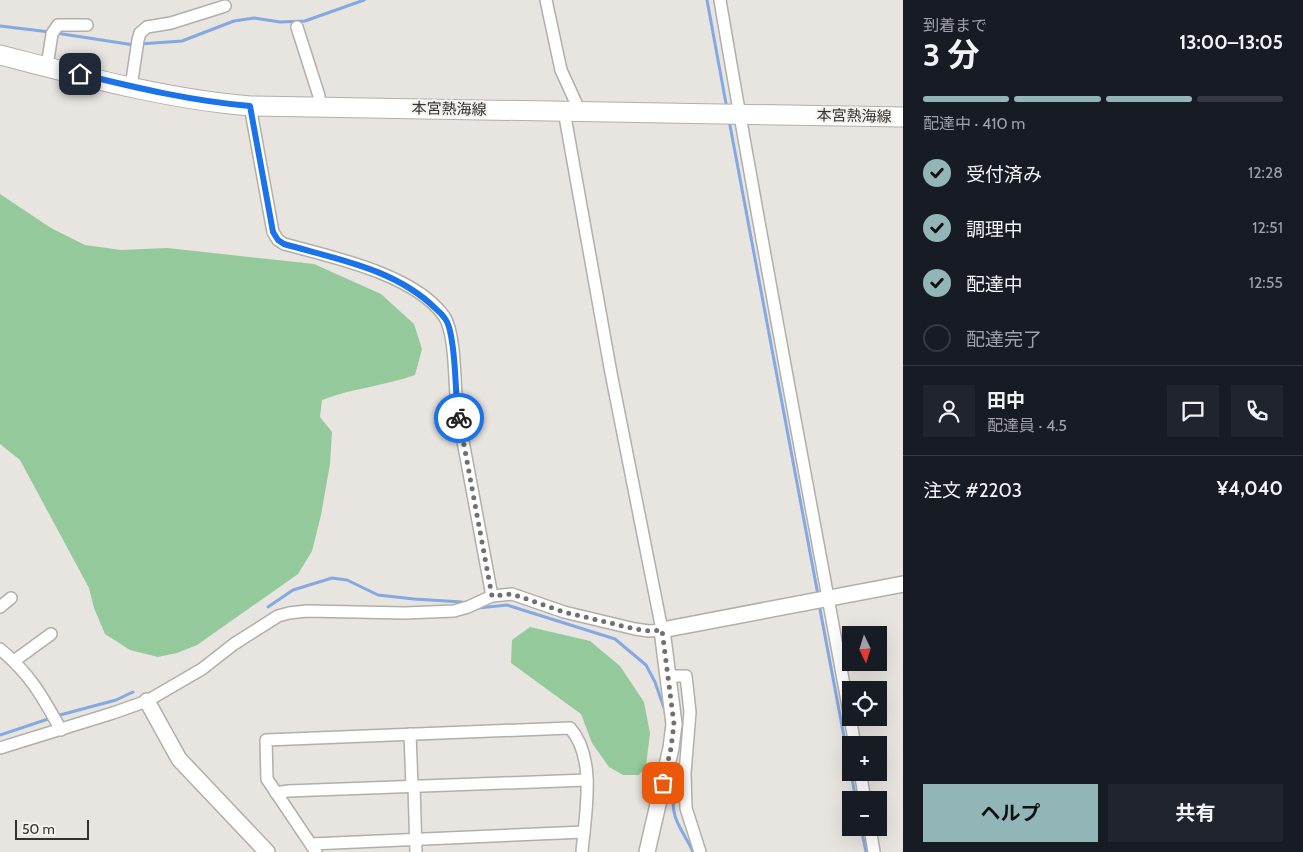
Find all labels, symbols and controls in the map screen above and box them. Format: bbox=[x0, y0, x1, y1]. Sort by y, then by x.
text: 到着まで bbox=[923, 16, 987, 35]
text: 13:00–13:05 bbox=[1179, 31, 1283, 54]
text: 3 分 bbox=[923, 35, 979, 74]
pin bbox=[59, 53, 101, 95]
icon: home bbox=[66, 60, 94, 88]
street label: 本宮熱海線 bbox=[411, 99, 487, 119]
street label: 本宮熱海線 bbox=[816, 106, 892, 126]
text: 配達中 · 410 m bbox=[923, 114, 1025, 133]
icon: check bbox=[923, 159, 951, 187]
text: 受付済み bbox=[966, 163, 1042, 186]
text: 12:28 bbox=[1248, 163, 1283, 182]
icon: check bbox=[923, 214, 951, 242]
text: 調理中 bbox=[966, 218, 1023, 241]
text: 12:51 bbox=[1252, 218, 1283, 237]
icon: check bbox=[923, 269, 951, 297]
text: 配達中 bbox=[966, 273, 1023, 296]
text: 12:55 bbox=[1249, 273, 1283, 292]
text: 配達完了 bbox=[966, 328, 1042, 351]
button: person bbox=[923, 385, 975, 437]
button: chat bbox=[1167, 385, 1219, 437]
button: phone bbox=[1231, 385, 1283, 437]
text: 田中 bbox=[987, 389, 1025, 412]
courier bbox=[434, 393, 484, 443]
icon: bike bbox=[445, 404, 473, 432]
text: 配達員 · 4.5 bbox=[987, 416, 1067, 435]
text: ¥4,040 bbox=[1217, 477, 1283, 500]
text: 注文 #2203 bbox=[923, 479, 1022, 502]
north arrow bbox=[842, 626, 888, 671]
map controls bbox=[842, 626, 887, 836]
button: locate bbox=[842, 681, 887, 726]
button: + bbox=[842, 736, 887, 781]
pin bbox=[642, 762, 684, 804]
icon: bag bbox=[649, 769, 677, 797]
button: ヘルプ bbox=[923, 784, 1098, 842]
button: 共有 bbox=[1108, 784, 1283, 842]
button: − bbox=[842, 791, 887, 836]
scale bar bbox=[15, 817, 89, 840]
text: 50 m bbox=[22, 820, 55, 838]

